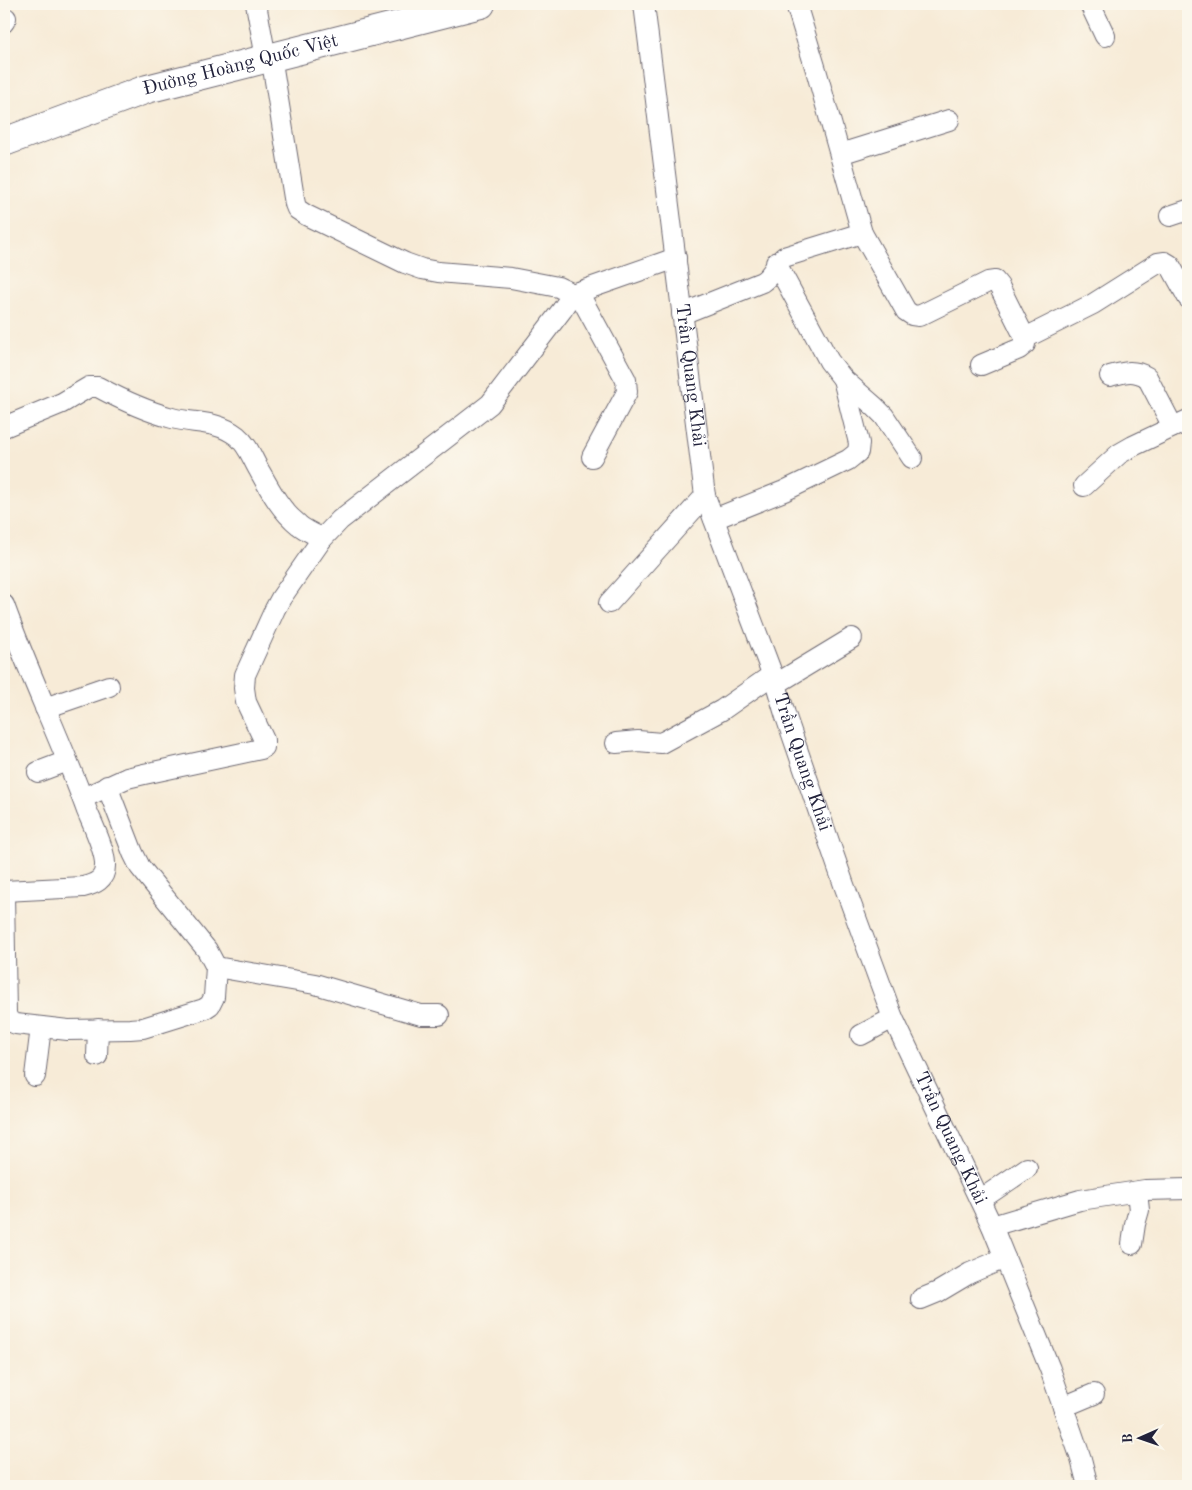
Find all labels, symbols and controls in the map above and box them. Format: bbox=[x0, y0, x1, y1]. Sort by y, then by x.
street label: Đường Hoàng Quốc Việt bbox=[141, 31, 340, 99]
street label: Trần Quang Khải bbox=[672, 302, 708, 448]
street label: Trần Quang Khải bbox=[770, 691, 834, 833]
street label: Trần Quang Khải bbox=[911, 1069, 990, 1208]
north arrow bbox=[1114, 1412, 1164, 1462]
text: B bbox=[1121, 1433, 1135, 1444]

